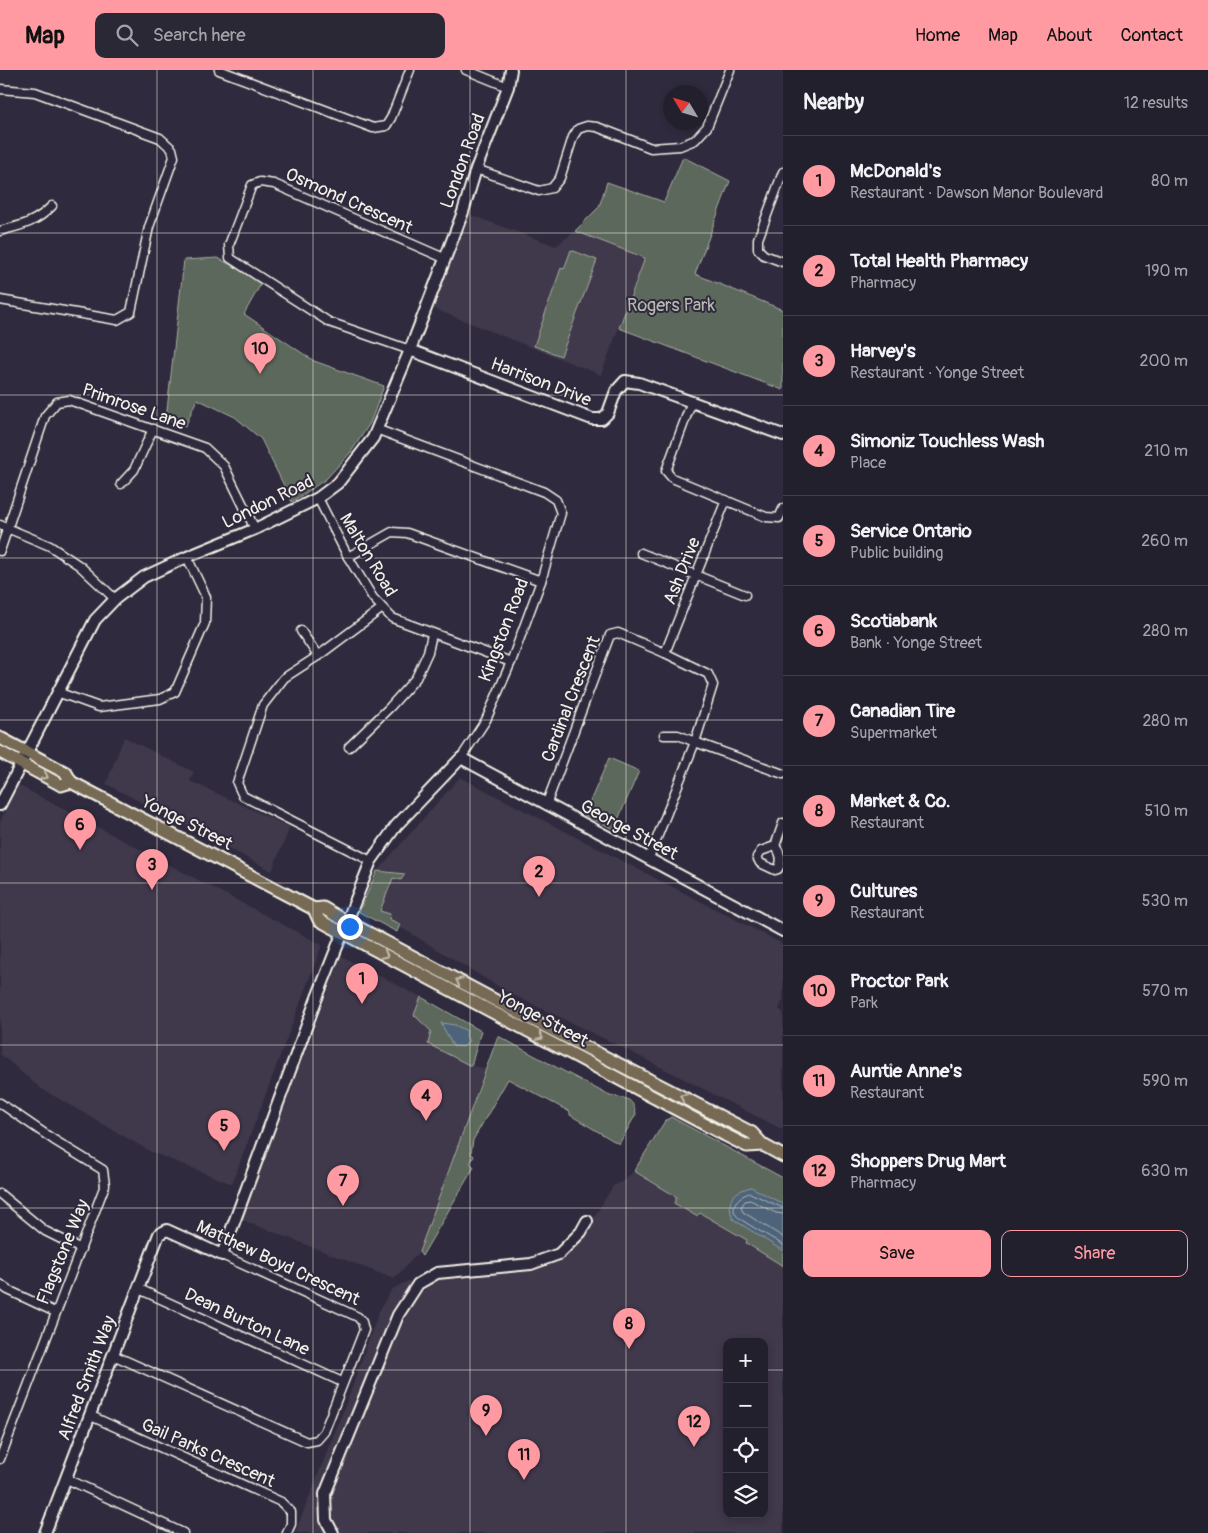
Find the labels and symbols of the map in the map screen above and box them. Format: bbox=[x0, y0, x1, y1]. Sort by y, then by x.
north arrow bbox=[663, 85, 708, 130]
street label: London Road bbox=[435, 110, 491, 212]
street label: Osmond Crescent bbox=[282, 163, 417, 240]
park label: Rogers Park bbox=[627, 294, 715, 317]
pin: 10 bbox=[244, 333, 276, 374]
street label: Harrison Drive bbox=[487, 352, 595, 412]
street label: Primrose Lane bbox=[79, 378, 189, 436]
street label: London Road bbox=[218, 470, 318, 534]
street label: Malton Road bbox=[334, 509, 402, 601]
street label: Ash Drive bbox=[658, 534, 706, 608]
street label: Kingston Road bbox=[474, 575, 534, 685]
street label: Cardinal Crescent bbox=[536, 632, 606, 765]
one-way arrow bbox=[40, 770, 49, 780]
street label: Yonge Street bbox=[137, 790, 237, 856]
street label: George Street bbox=[576, 795, 683, 866]
pin: 6 bbox=[64, 809, 96, 850]
pin: 3 bbox=[136, 849, 168, 890]
pin: 2 bbox=[523, 856, 555, 897]
your location bbox=[337, 914, 363, 940]
one-way arrow bbox=[380, 949, 389, 959]
pin: 1 bbox=[346, 963, 378, 1004]
one-way arrow bbox=[456, 977, 465, 987]
street label: Yonge Street bbox=[493, 985, 593, 1053]
one-way arrow bbox=[535, 1031, 544, 1041]
pin: 4 bbox=[410, 1080, 442, 1121]
one-way arrow bbox=[679, 1093, 688, 1103]
pin: 5 bbox=[208, 1110, 240, 1151]
pin: 7 bbox=[327, 1165, 359, 1206]
street label: Flagstone Way bbox=[31, 1196, 95, 1308]
street label: Matthew Boyd Crescent bbox=[192, 1215, 364, 1311]
street label: Dean Burton Lane bbox=[181, 1283, 313, 1361]
pin: 8 bbox=[613, 1308, 645, 1349]
street label: Alfred Smith Way bbox=[53, 1312, 121, 1444]
pin: 9 bbox=[470, 1395, 502, 1436]
pin: 12 bbox=[678, 1406, 710, 1447]
street label: Gail Parks Crescent bbox=[137, 1413, 279, 1493]
pin: 11 bbox=[508, 1439, 540, 1480]

